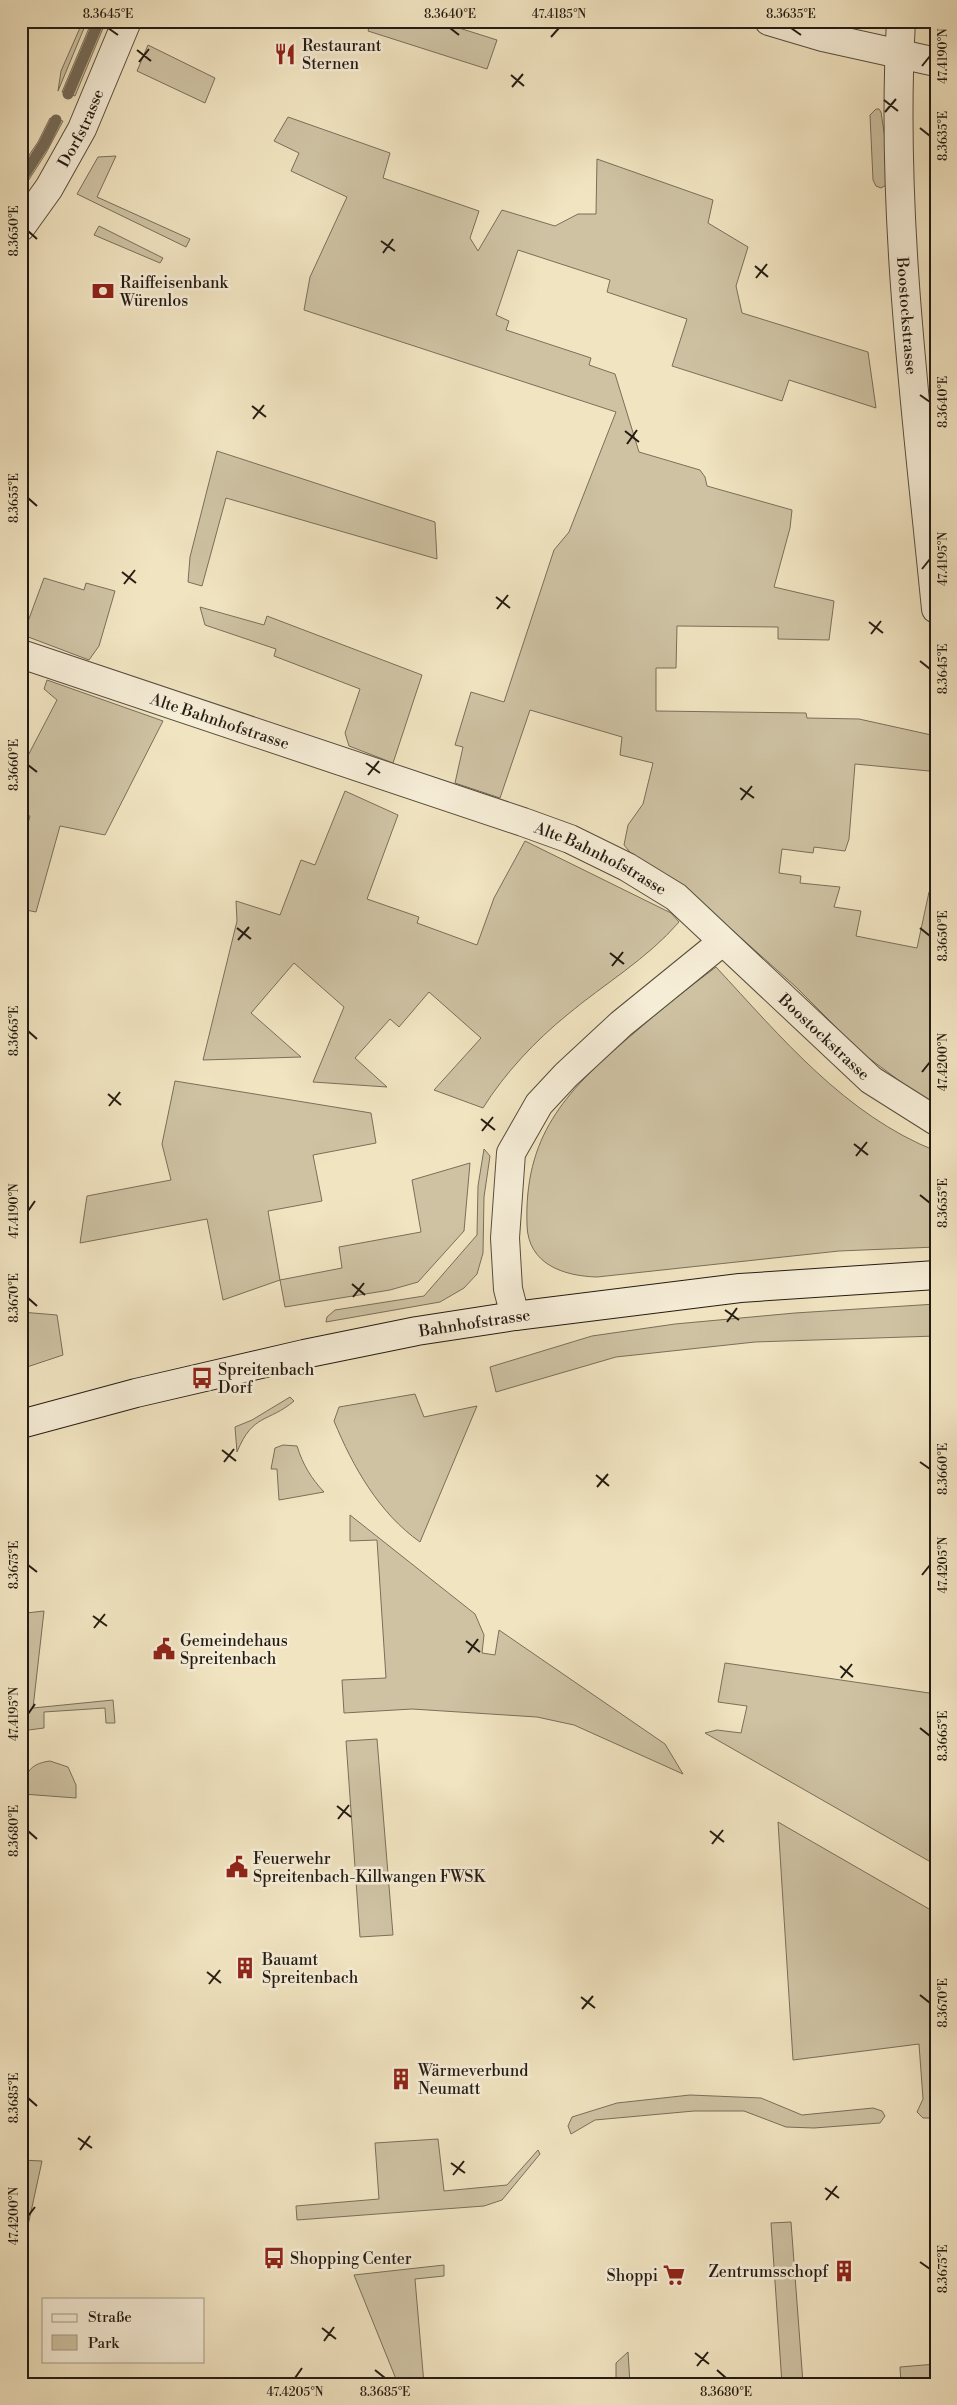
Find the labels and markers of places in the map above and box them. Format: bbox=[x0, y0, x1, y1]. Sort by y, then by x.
place label: Restaurant Sternen bbox=[302, 36, 382, 74]
restaurant icon: Restaurant Sternen bbox=[272, 41, 298, 67]
place label: Raiffeisenbank Würenlos bbox=[119, 273, 230, 311]
bank icon: Raiffeisenbank Würenlos bbox=[90, 278, 116, 304]
place label: Spreitenbach Dorf bbox=[218, 1360, 315, 1398]
bus stop icon: Spreitenbach Dorf bbox=[189, 1365, 215, 1391]
place label: Gemeindehaus Spreitenbach bbox=[180, 1631, 288, 1669]
public building icon: Gemeindehaus Spreitenbach bbox=[151, 1636, 177, 1662]
place label: Feuerwehr Spreitenbach-Killwangen FWSK bbox=[253, 1849, 486, 1887]
public building icon: Feuerwehr Spreitenbach-Killwangen FWSK bbox=[224, 1854, 250, 1880]
place label: Bauamt Spreitenbach bbox=[261, 1950, 359, 1988]
building icon: Bauamt Spreitenbach bbox=[232, 1955, 258, 1981]
place label: Wärmeverbund Neumatt bbox=[417, 2061, 528, 2099]
building icon: Wärmeverbund Neumatt bbox=[388, 2066, 414, 2092]
bus stop icon: Shopping Center bbox=[261, 2245, 287, 2271]
place label: Shopping Center bbox=[290, 2249, 412, 2269]
building icon: Zentrumsschopf bbox=[831, 2258, 857, 2284]
supermarket icon: Shoppi bbox=[661, 2262, 687, 2288]
place label: Zentrumsschopf bbox=[708, 2262, 829, 2282]
place label: Shoppi bbox=[607, 2266, 658, 2286]

